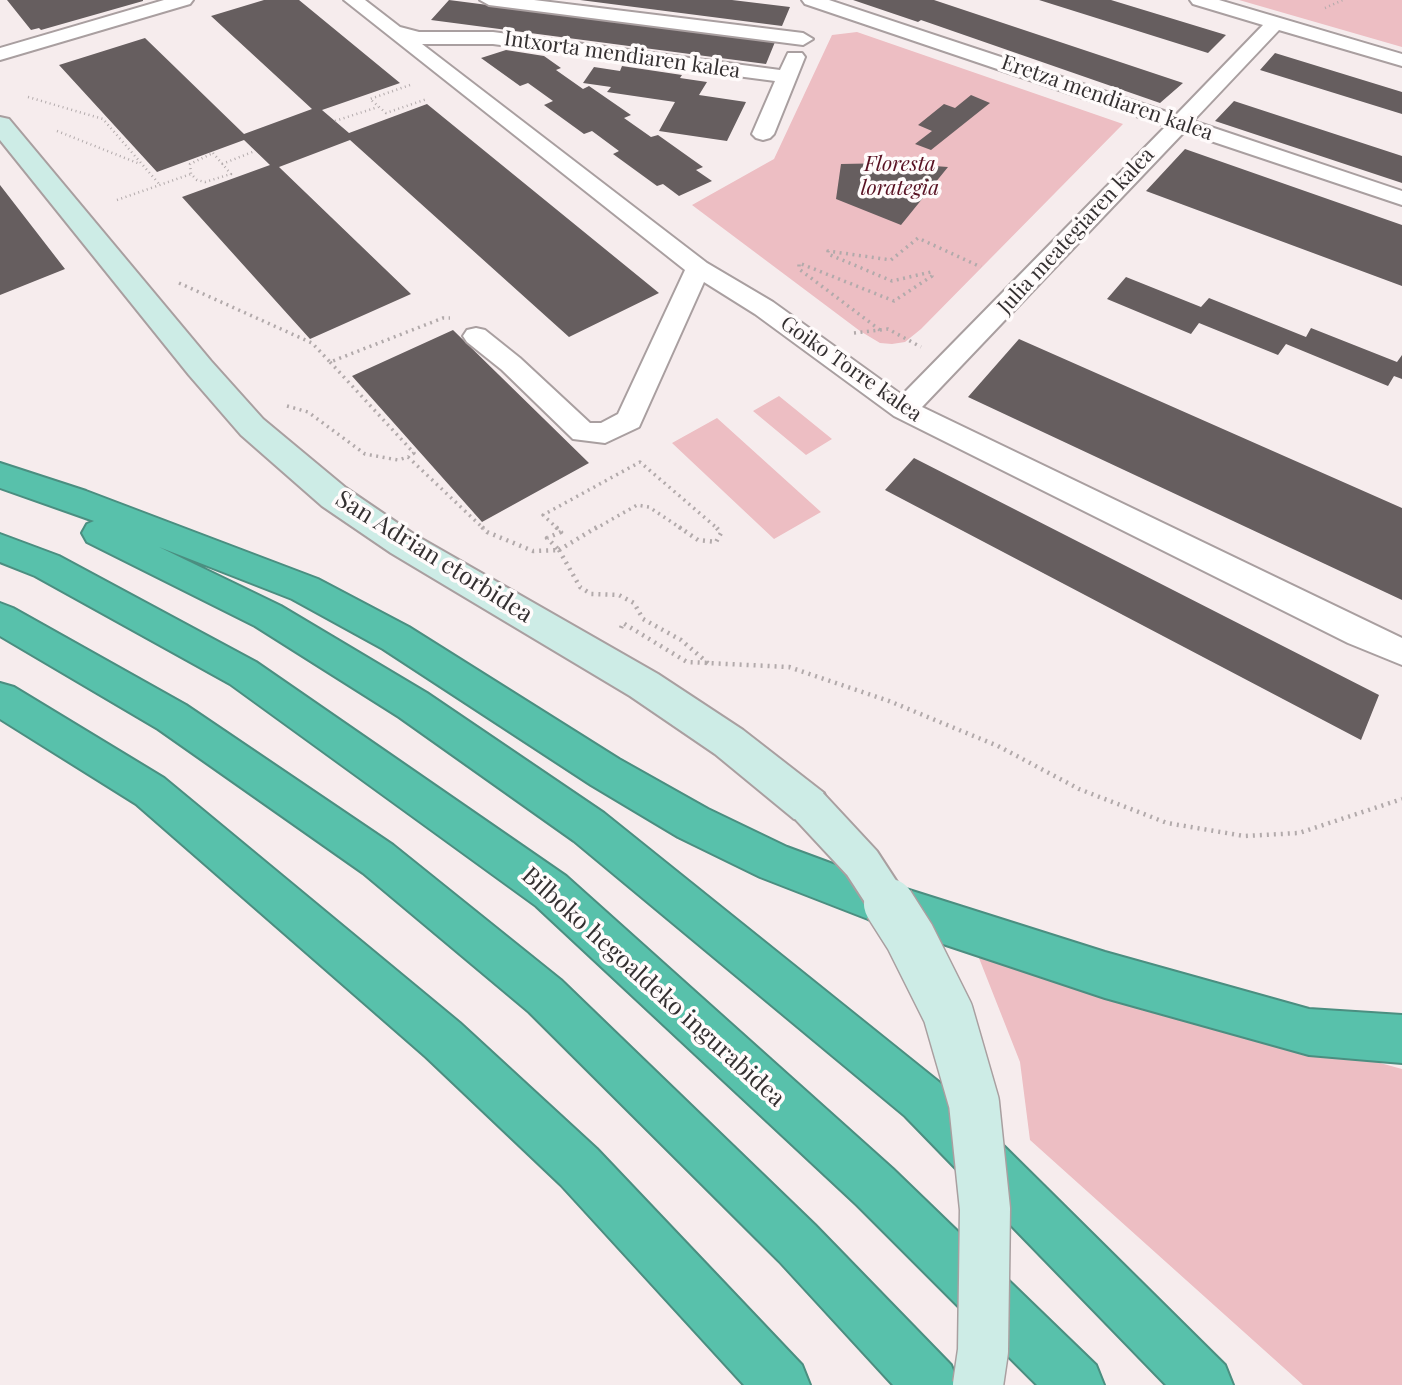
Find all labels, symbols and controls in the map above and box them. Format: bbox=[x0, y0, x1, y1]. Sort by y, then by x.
street label: Intxorta mendiaren kalea bbox=[502, 26, 742, 84]
street label: Eretza mendiaren kalea bbox=[998, 50, 1216, 146]
street label: Julia meategiaren kalea bbox=[992, 143, 1160, 319]
park label: Floresta lorategia bbox=[861, 151, 939, 201]
street label: Goiko Torre kalea bbox=[776, 311, 926, 427]
street label: San Adrian etorbidea bbox=[330, 485, 538, 629]
street label: Bilboko hegoaldeko ingurabidea bbox=[516, 861, 790, 1113]

